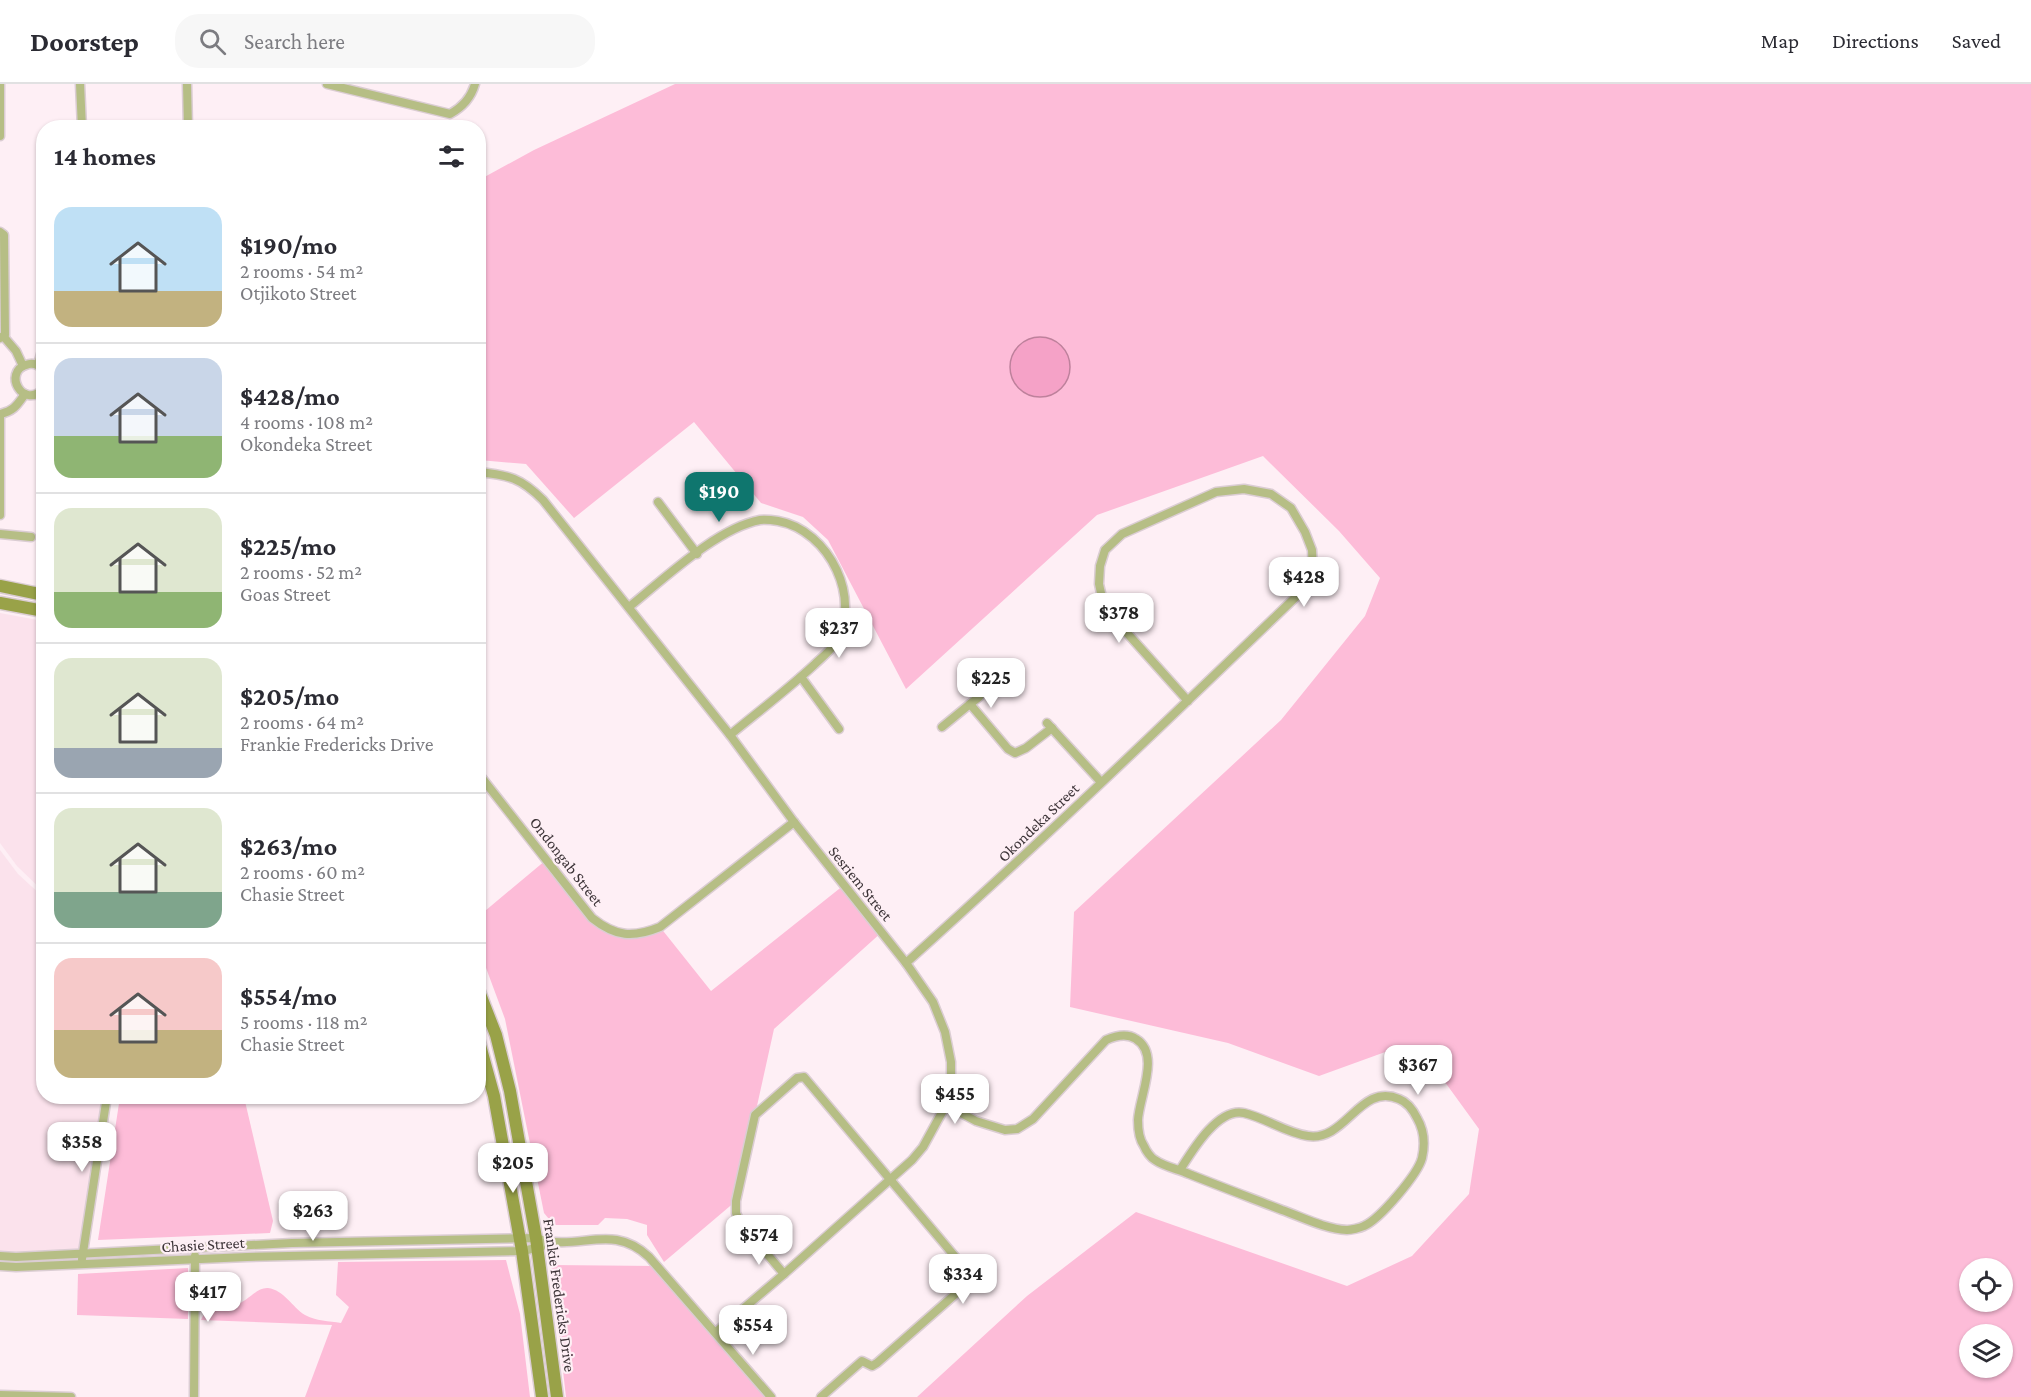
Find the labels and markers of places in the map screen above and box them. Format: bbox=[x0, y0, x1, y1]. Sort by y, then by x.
pin: $190 bbox=[683, 472, 755, 523]
pin: $428 bbox=[1268, 557, 1340, 608]
pin: $378 bbox=[1083, 593, 1155, 644]
pin: $237 bbox=[803, 608, 875, 659]
pin: $225 bbox=[955, 658, 1027, 709]
pin: $367 bbox=[1382, 1045, 1454, 1096]
pin: $455 bbox=[919, 1074, 991, 1125]
pin: $358 bbox=[46, 1122, 118, 1173]
pin: $205 bbox=[477, 1143, 549, 1194]
pin: $263 bbox=[277, 1191, 349, 1242]
pin: $574 bbox=[723, 1215, 795, 1266]
pin: $334 bbox=[927, 1254, 999, 1305]
pin: $417 bbox=[172, 1272, 244, 1323]
pin: $554 bbox=[717, 1305, 789, 1356]

